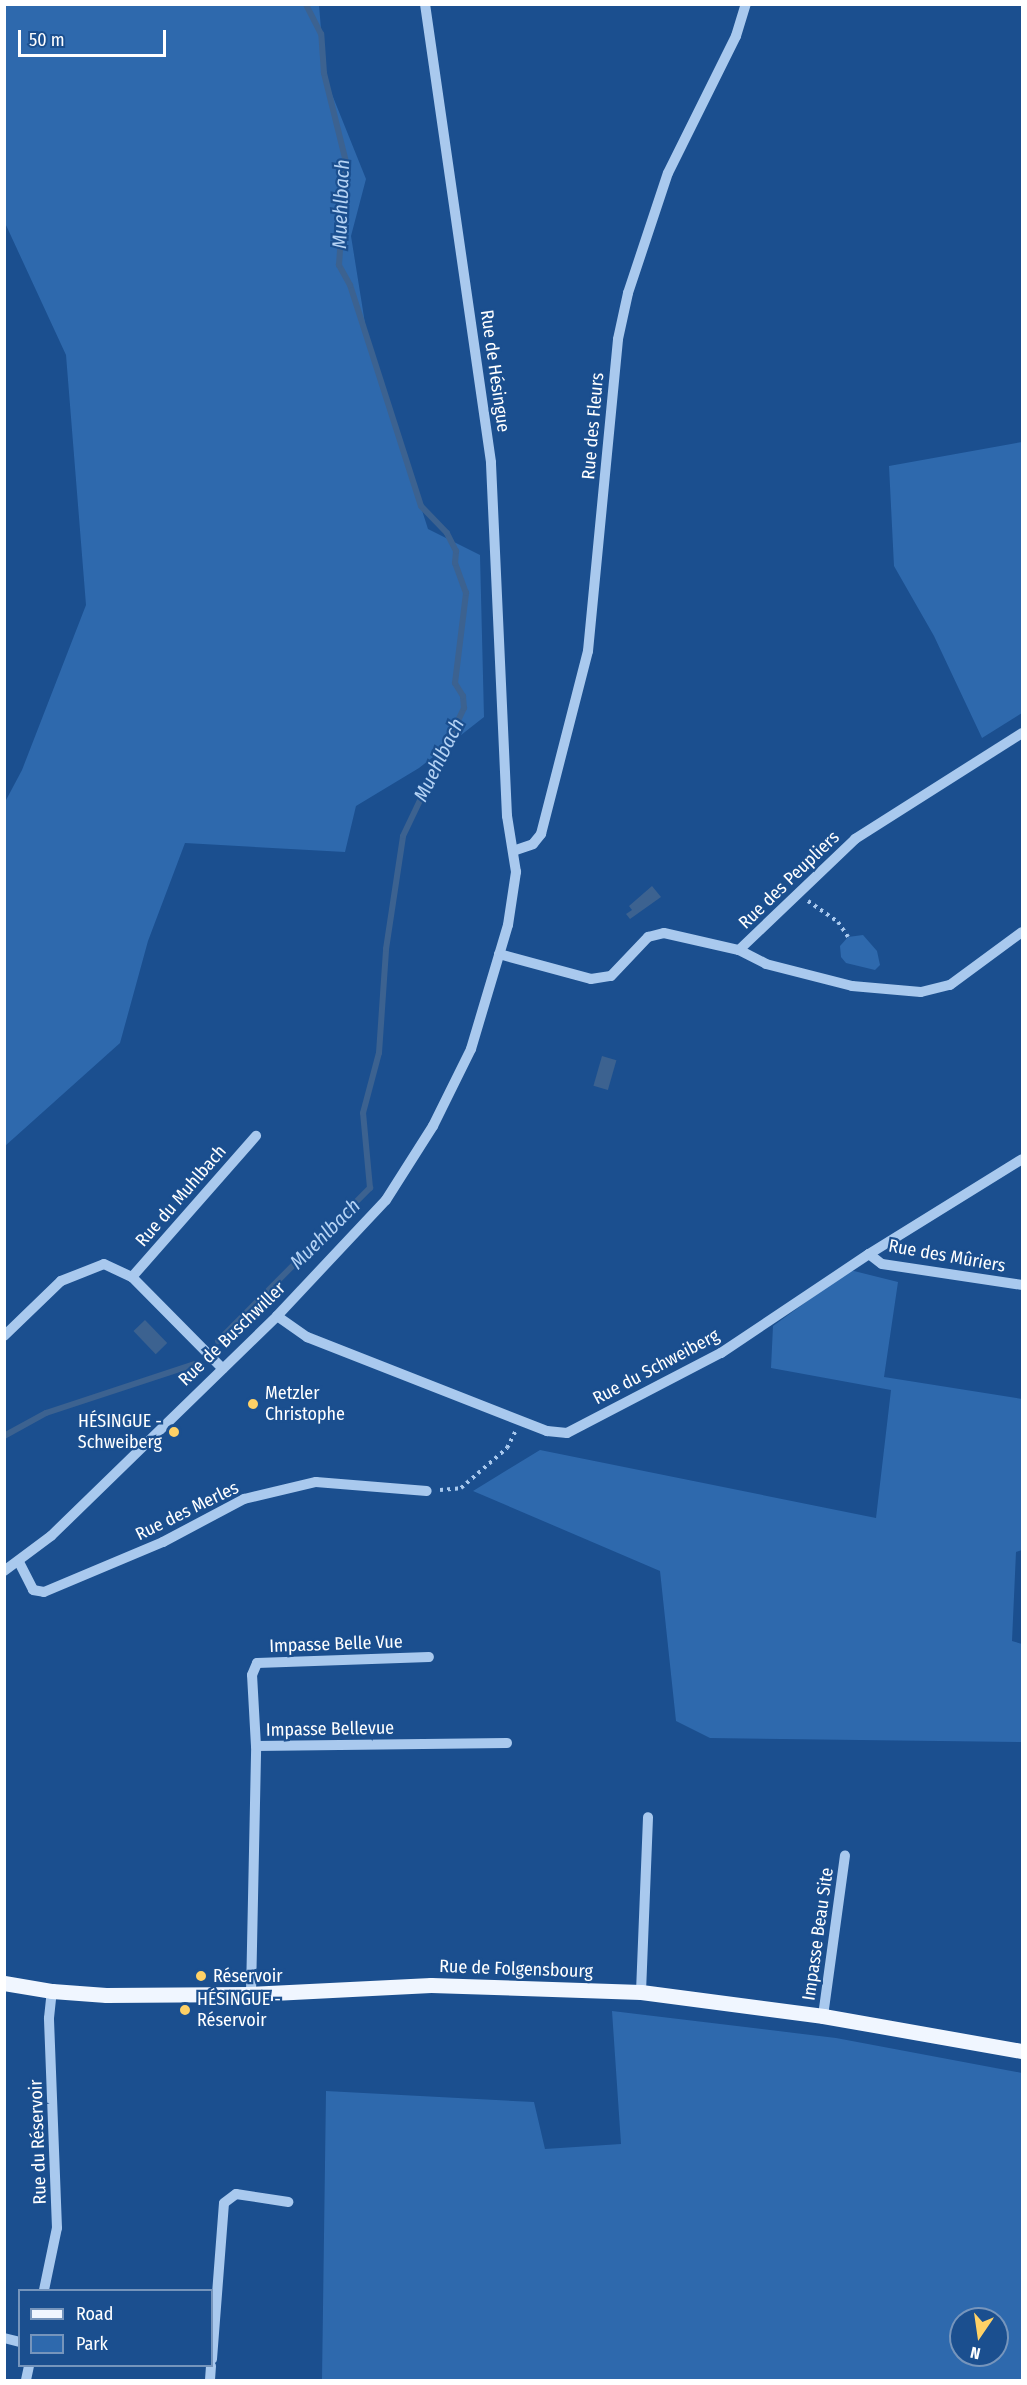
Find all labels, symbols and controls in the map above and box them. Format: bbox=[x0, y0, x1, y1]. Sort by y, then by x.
scale bar bbox=[21, 18, 170, 56]
text: 50 m bbox=[29, 29, 65, 51]
water label: Muehlbach bbox=[327, 159, 355, 249]
street label: Rue de Hésingue bbox=[476, 308, 514, 434]
street label: Rue des Fleurs bbox=[578, 372, 608, 480]
water label: Muehlbach bbox=[409, 714, 469, 806]
street label: Rue des Peupliers bbox=[734, 827, 844, 933]
street label: Rue du Muhlbach bbox=[131, 1141, 231, 1251]
water label: Muehlbach bbox=[285, 1194, 365, 1274]
street label: Rue des Mûriers bbox=[887, 1235, 1007, 1277]
street label: Rue de Buschwiller bbox=[174, 1278, 290, 1390]
street label: Rue du Schweiberg bbox=[589, 1325, 723, 1409]
place label: Metzler Christophe bbox=[265, 1383, 345, 1426]
marker: Metzler Christophe bbox=[246, 1397, 260, 1411]
place label: HÉSINGUE - Schweiberg bbox=[78, 1411, 162, 1454]
marker: HÉSINGUE - Schweiberg bbox=[167, 1425, 181, 1439]
street label: Rue des Merles bbox=[132, 1477, 242, 1545]
street label: Impasse Belle Vue bbox=[269, 1631, 403, 1657]
street label: Impasse Bellevue bbox=[266, 1717, 394, 1741]
street label: Impasse Beau Site bbox=[798, 1866, 838, 2002]
street label: Rue de Folgensbourg bbox=[439, 1956, 593, 1982]
place label: Réservoir bbox=[213, 1965, 283, 1987]
marker: Réservoir bbox=[194, 1969, 208, 1983]
place label: HÉSINGUE - Réservoir bbox=[197, 1989, 281, 2032]
marker: HÉSINGUE - Réservoir bbox=[178, 2003, 192, 2017]
street label: Rue du Réservoir bbox=[25, 2079, 51, 2205]
legend bbox=[18, 2289, 213, 2367]
text: Road bbox=[76, 2303, 113, 2325]
north arrow bbox=[949, 2307, 1009, 2367]
text: Park bbox=[76, 2333, 108, 2355]
text: N bbox=[968, 2343, 982, 2363]

